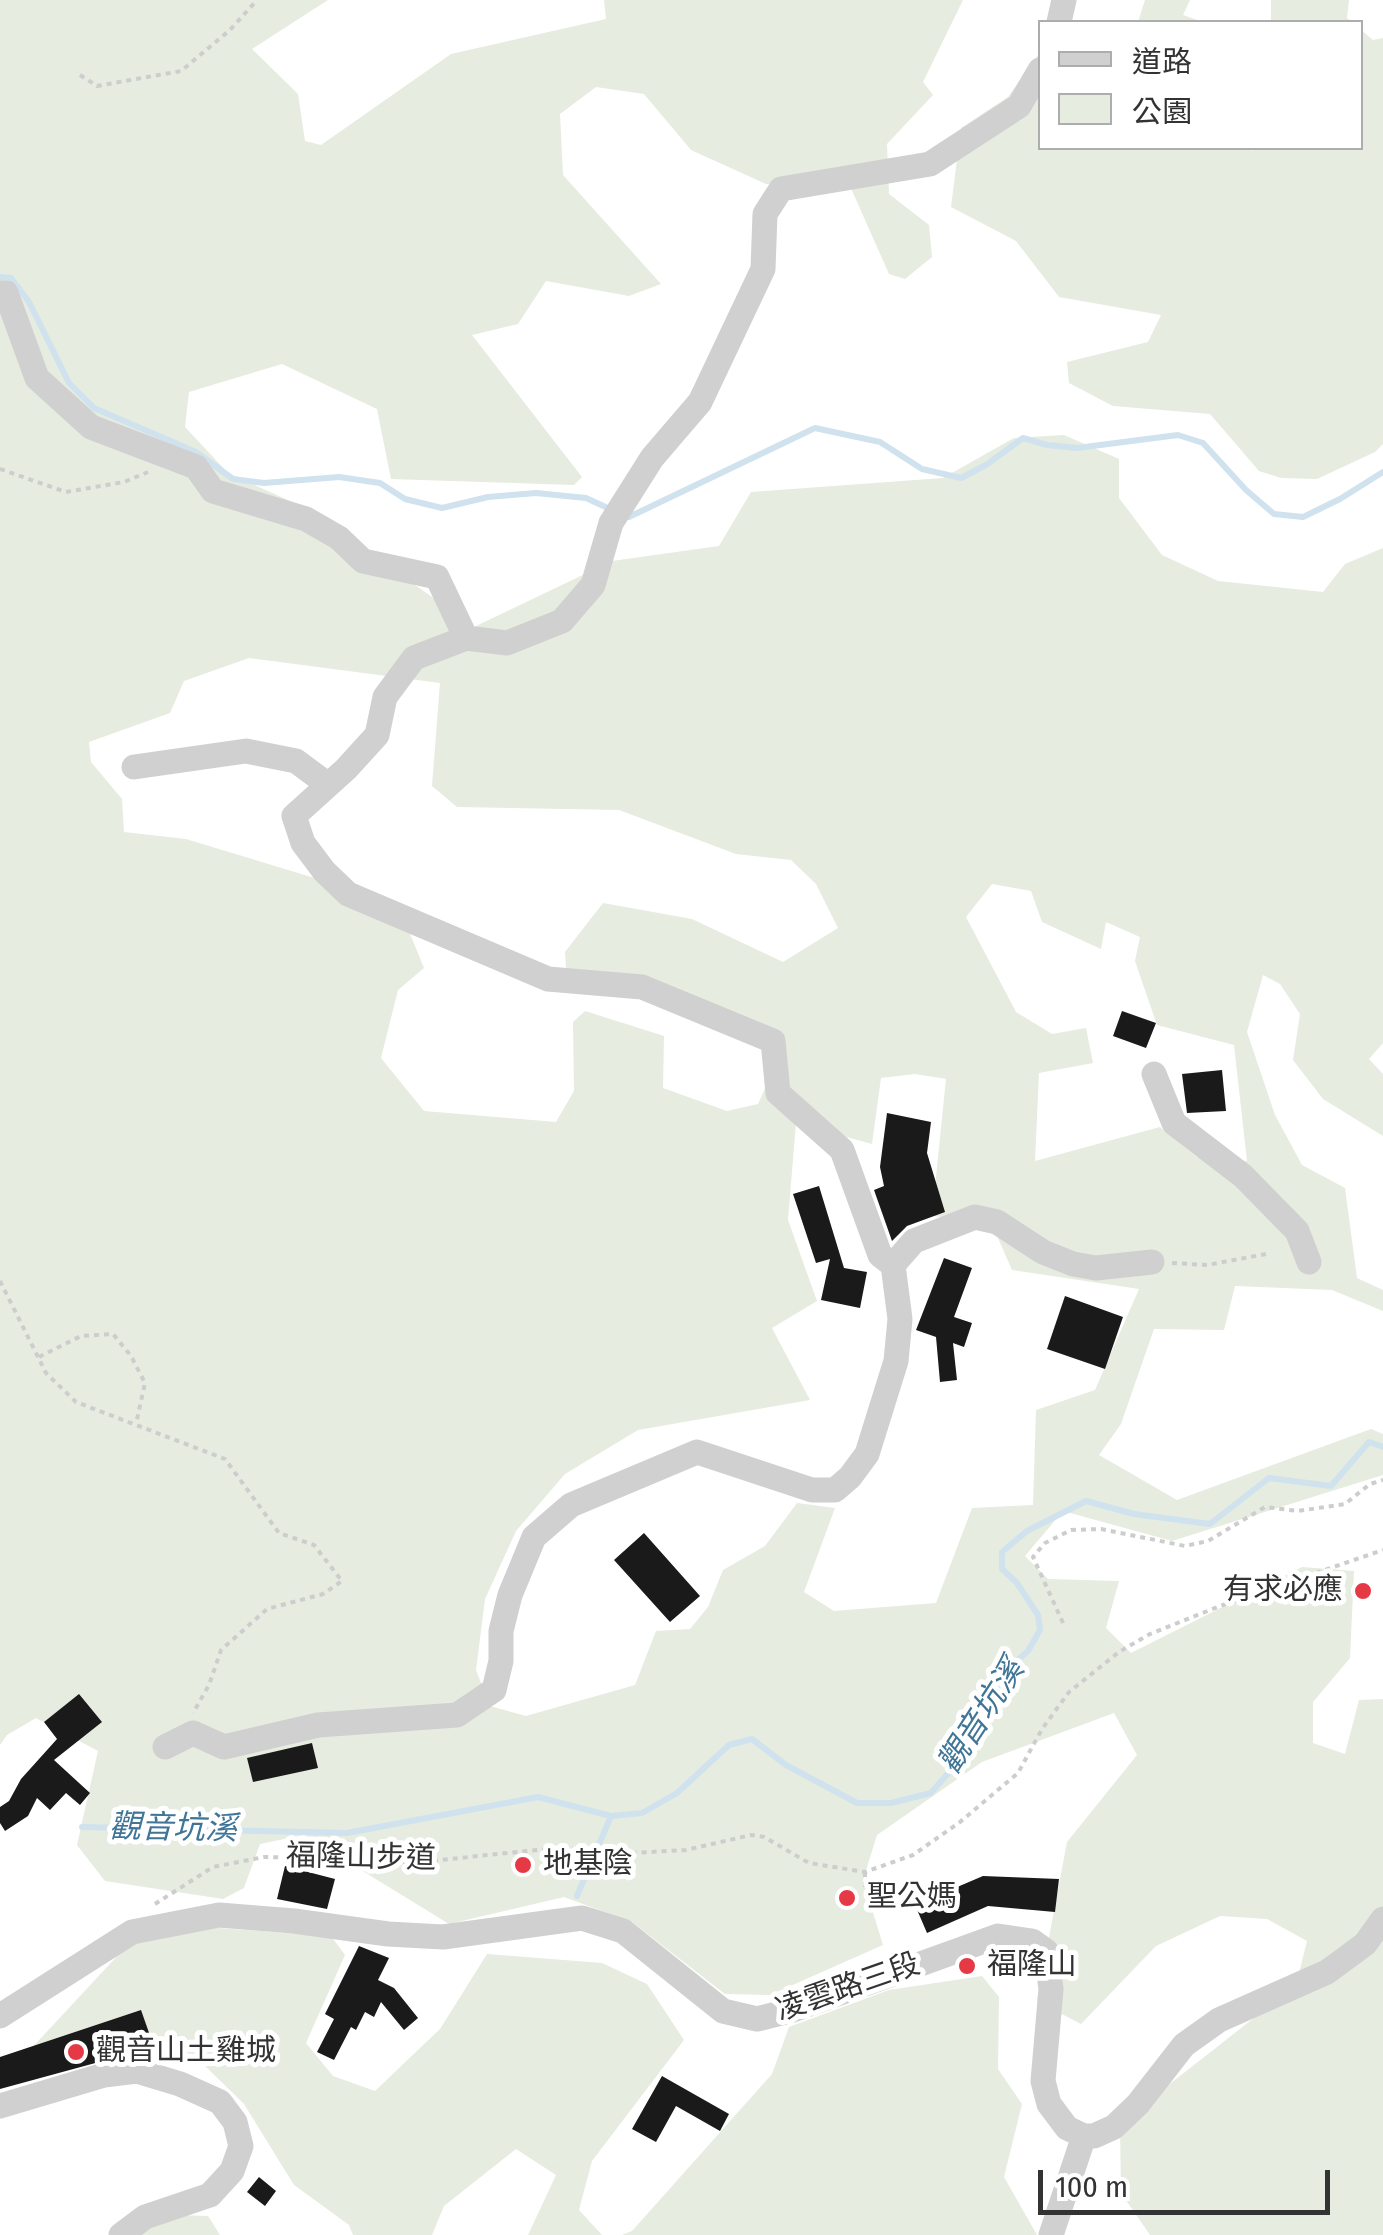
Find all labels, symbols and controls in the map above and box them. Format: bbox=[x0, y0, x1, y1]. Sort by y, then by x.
legend bbox=[1038, 20, 1363, 150]
text: 道路 bbox=[1132, 44, 1192, 80]
text: 公園 bbox=[1132, 94, 1192, 130]
place label: 有求必應 bbox=[1223, 1573, 1343, 1609]
marker: 有求必應 bbox=[1352, 1580, 1374, 1602]
water label: 觀音坑溪 bbox=[931, 1653, 1033, 1781]
water label: 觀音坑溪 bbox=[109, 1809, 237, 1849]
street label: 福隆山步道 bbox=[286, 1839, 436, 1877]
place label: 地基陰 bbox=[543, 1847, 633, 1883]
marker: 地基陰 bbox=[512, 1854, 534, 1876]
place label: 聖公媽 bbox=[867, 1880, 957, 1916]
marker: 聖公媽 bbox=[836, 1887, 858, 1909]
street label: 凌雲路三段 bbox=[771, 1947, 925, 2029]
place label: 福隆山 bbox=[987, 1948, 1077, 1984]
marker: 福隆山 bbox=[956, 1955, 978, 1977]
place label: 觀音山土雞城 bbox=[96, 2034, 276, 2070]
marker: 觀音山土雞城 bbox=[65, 2041, 87, 2063]
scale bar bbox=[1043, 2150, 1336, 2212]
text: 100 m bbox=[1055, 2169, 1128, 2205]

